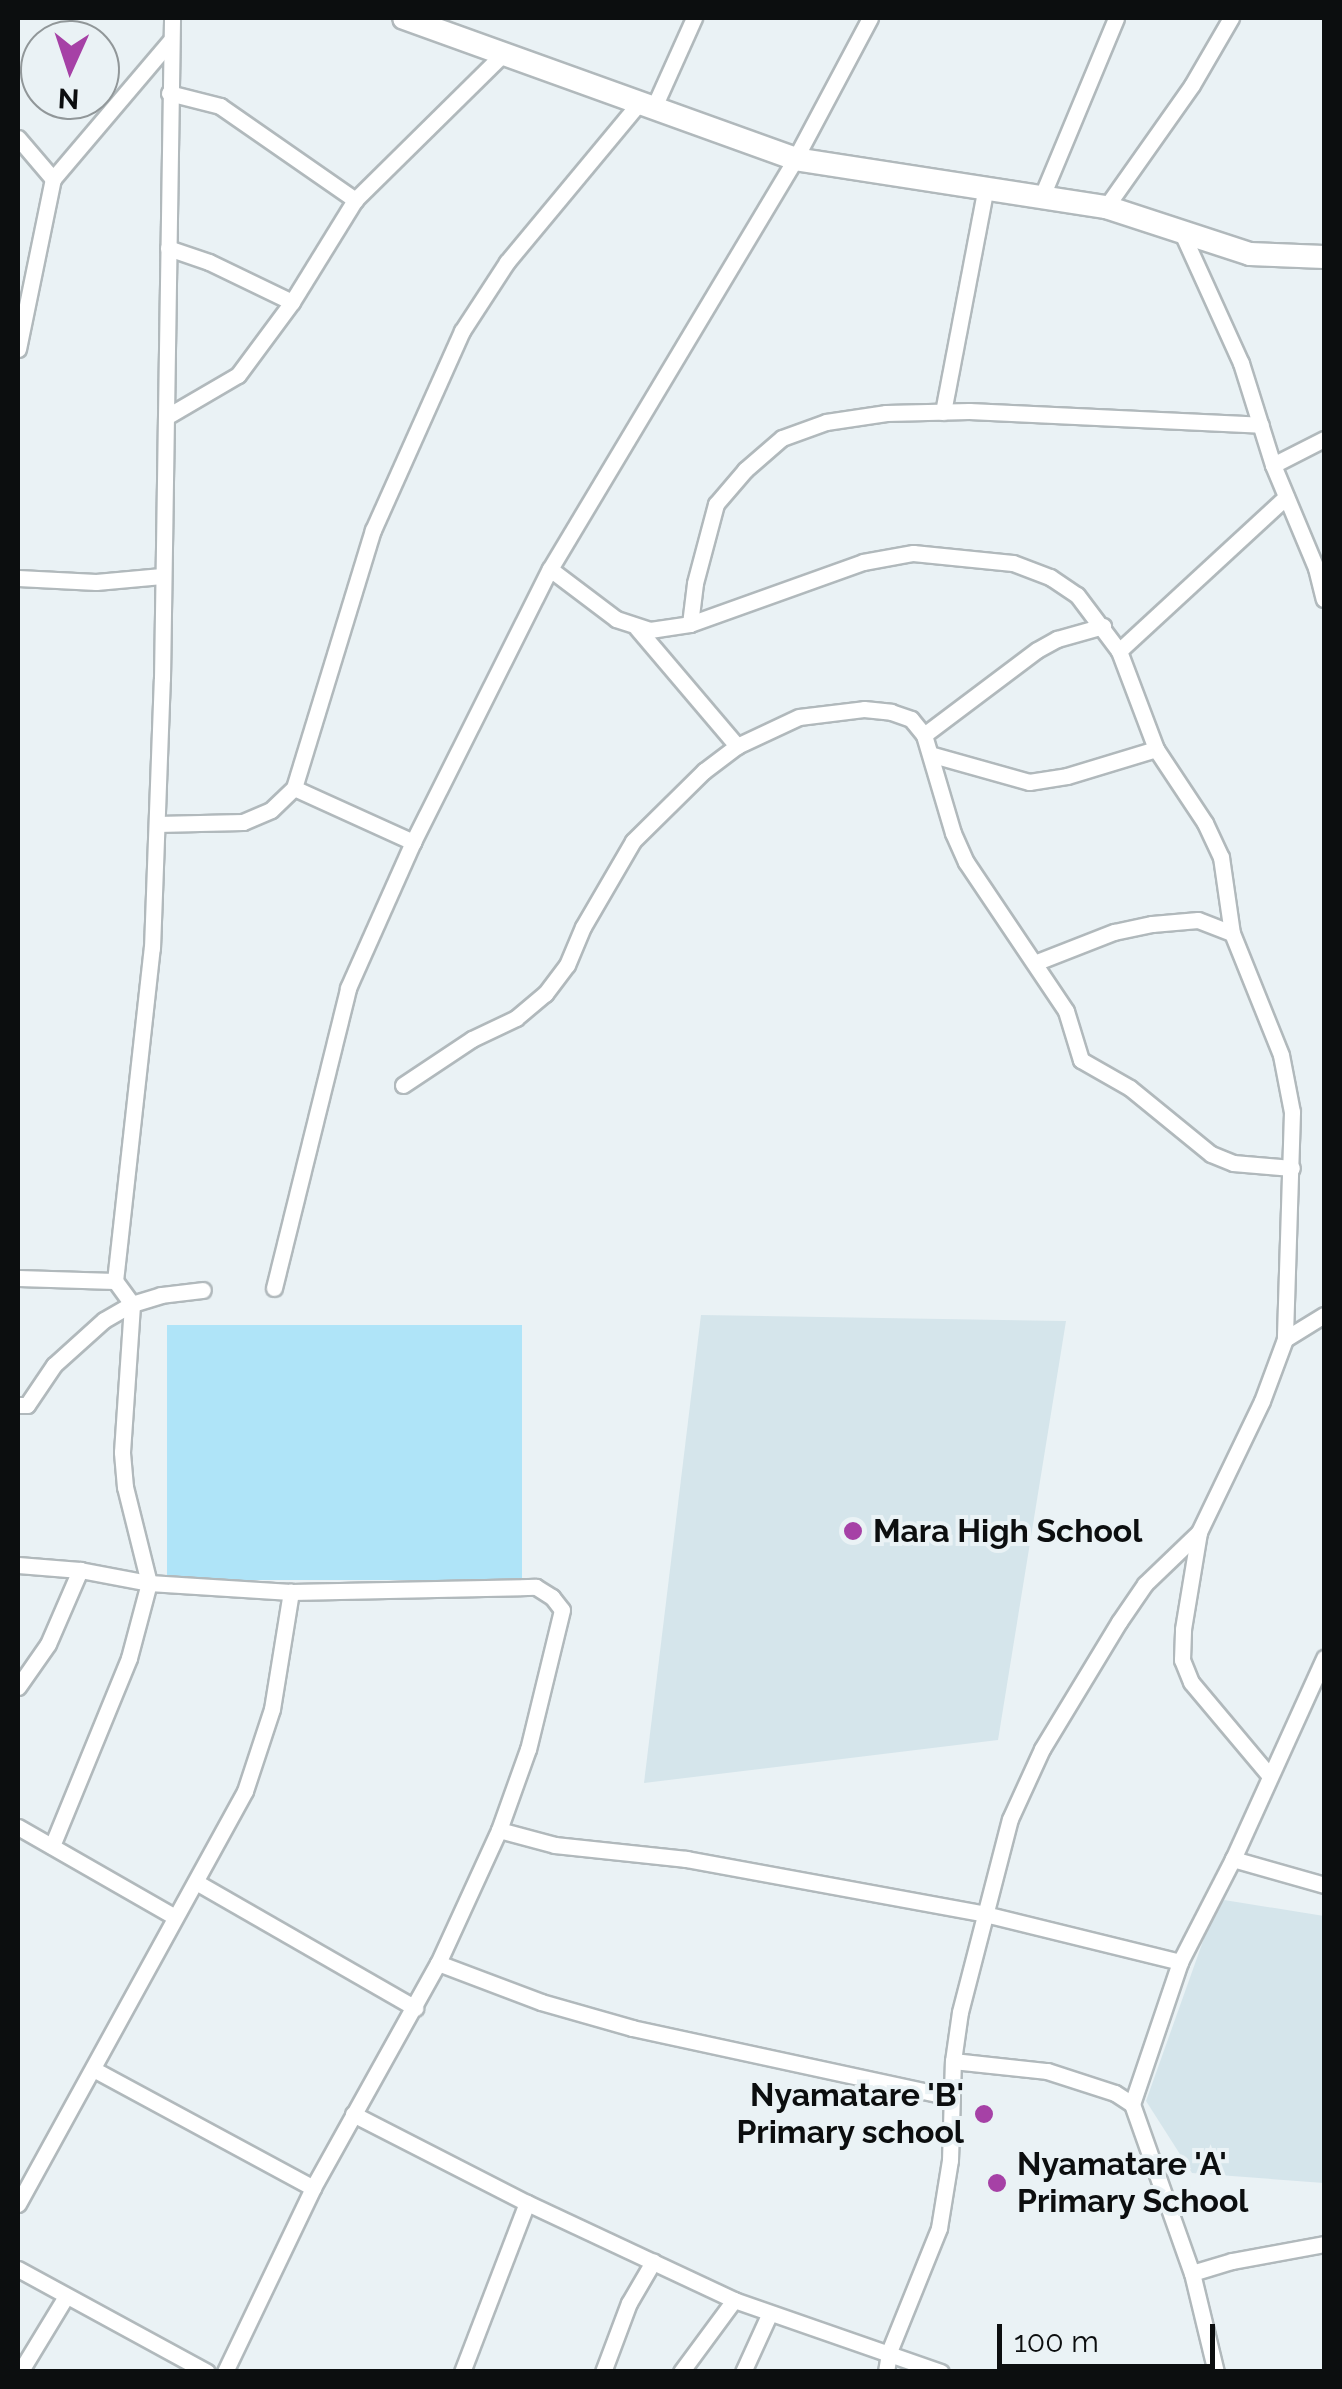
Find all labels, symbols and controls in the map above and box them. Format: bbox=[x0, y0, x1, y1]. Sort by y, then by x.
north arrow bbox=[20, 20, 120, 120]
text: N bbox=[57, 81, 80, 115]
place label: Mara High School bbox=[873, 1512, 1142, 1550]
marker: Mara High School bbox=[842, 1520, 864, 1542]
place label: Nyamatare 'B' Primary school bbox=[736, 2077, 964, 2152]
marker: Nyamatare 'B' Primary school bbox=[973, 2103, 995, 2125]
place label: Nyamatare 'A' Primary School bbox=[1017, 2146, 1249, 2221]
marker: Nyamatare 'A' Primary School bbox=[986, 2172, 1008, 2194]
scale bar bbox=[1002, 2304, 1220, 2366]
text: 100 m bbox=[1014, 2324, 1099, 2359]

